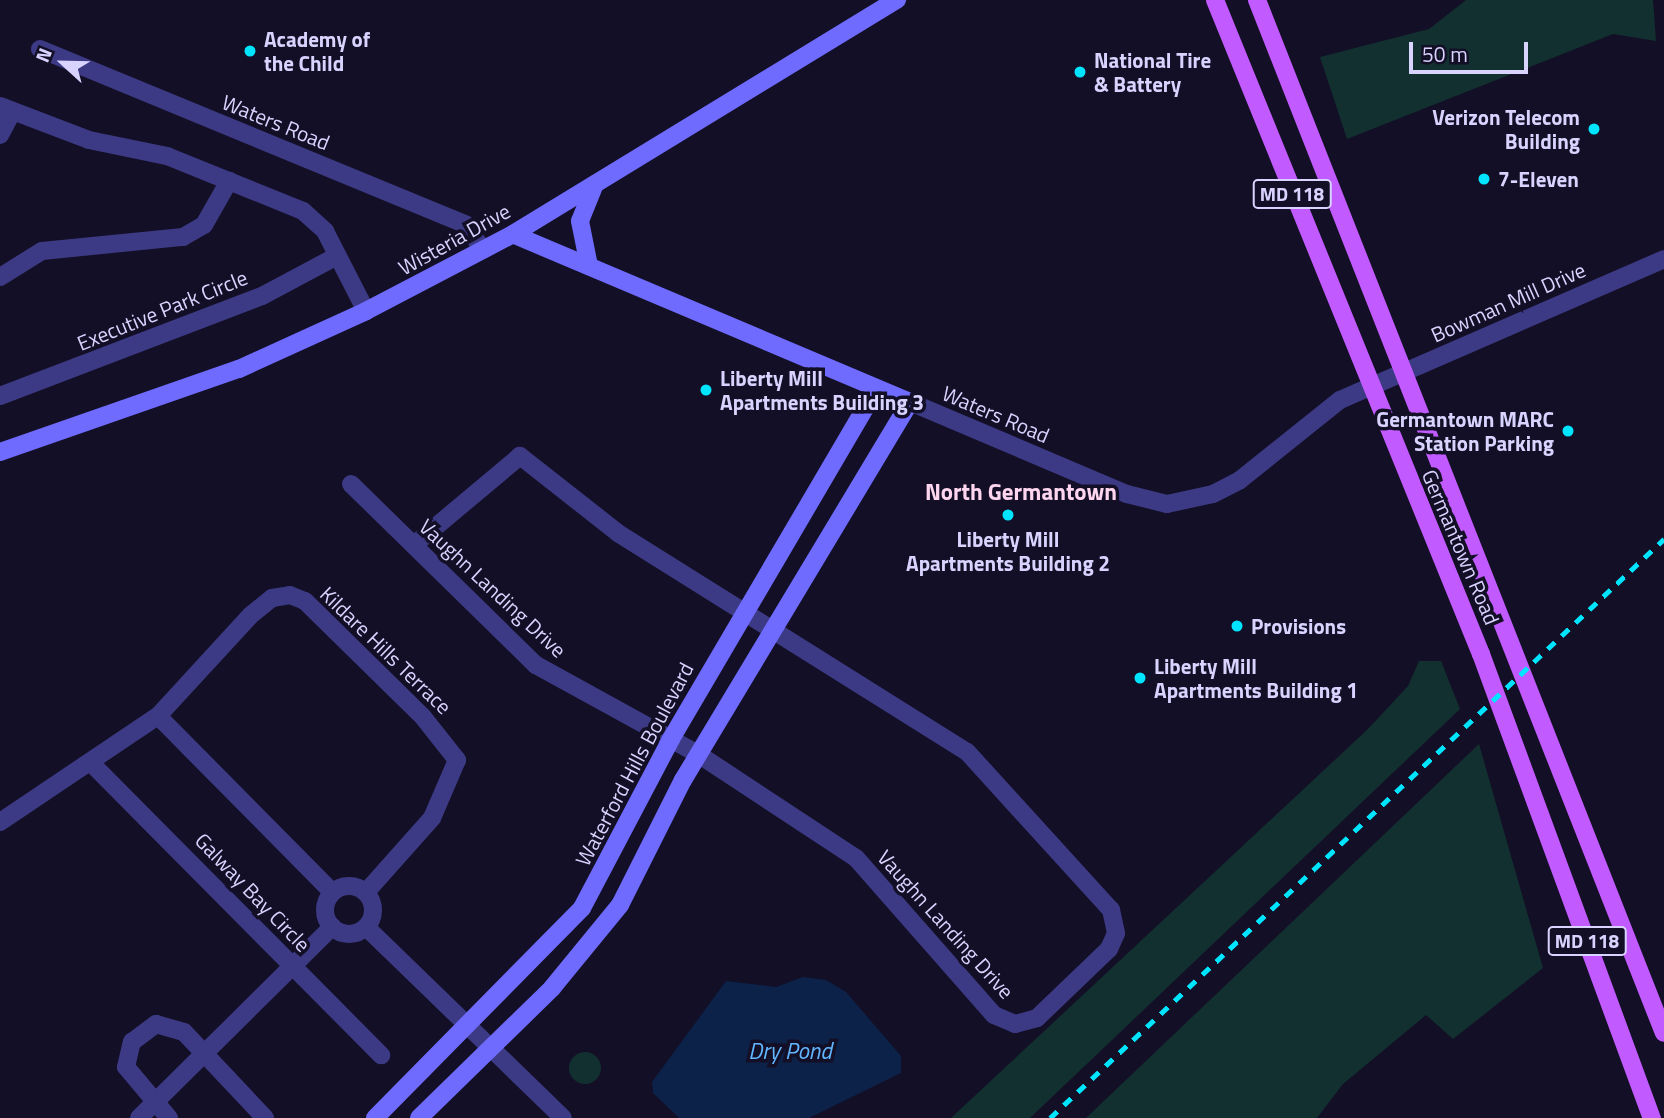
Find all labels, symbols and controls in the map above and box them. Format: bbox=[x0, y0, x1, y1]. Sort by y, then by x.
place label: Academy of the Child bbox=[264, 26, 370, 76]
north arrow bbox=[28, 28, 98, 98]
scale bar bbox=[1412, 28, 1531, 72]
text: 50 m bbox=[1422, 38, 1468, 70]
text: N bbox=[27, 43, 59, 66]
marker: Academy of the Child bbox=[242, 43, 258, 59]
place label: National Tire & Battery bbox=[1094, 47, 1211, 97]
marker: National Tire & Battery bbox=[1072, 64, 1088, 80]
street label: Waters Road bbox=[218, 89, 334, 155]
place label: Verizon Telecom Building bbox=[1432, 104, 1580, 154]
marker: Verizon Telecom Building bbox=[1586, 121, 1602, 137]
place label: 7-Eleven bbox=[1498, 166, 1579, 192]
marker: 7-Eleven bbox=[1476, 171, 1492, 187]
road number: MD 118 bbox=[1252, 178, 1332, 210]
street label: Wisteria Drive bbox=[394, 198, 514, 280]
street label: Bowman Mill Drive bbox=[1427, 257, 1589, 347]
street label: Executive Park Circle bbox=[73, 264, 251, 356]
place label: Liberty Mill Apartments Building 3 bbox=[720, 365, 924, 415]
street label: Waters Road bbox=[939, 380, 1053, 448]
marker: Liberty Mill Apartments Building 3 bbox=[698, 382, 714, 398]
place label: Germantown MARC Station Parking bbox=[1376, 406, 1554, 456]
marker: Germantown MARC Station Parking bbox=[1560, 423, 1576, 439]
street label: Germantown Road bbox=[1417, 466, 1505, 628]
district label: North Germantown bbox=[925, 478, 1117, 506]
marker: Liberty Mill Apartments Building 2 bbox=[1000, 507, 1016, 523]
street label: Vaughn Landing Drive bbox=[414, 513, 572, 663]
place label: Liberty Mill Apartments Building 2 bbox=[906, 526, 1110, 576]
street label: Kildare Hills Terrace bbox=[315, 581, 457, 719]
place label: Provisions bbox=[1251, 613, 1346, 639]
marker: Provisions bbox=[1229, 618, 1245, 634]
place label: Liberty Mill Apartments Building 1 bbox=[1154, 653, 1358, 703]
street label: Waterford Hills Boulevard bbox=[570, 658, 698, 870]
marker: Liberty Mill Apartments Building 1 bbox=[1132, 670, 1148, 686]
street label: Galway Bay Circle bbox=[190, 827, 316, 957]
street label: Vaughn Landing Drive bbox=[873, 844, 1019, 1004]
road number: MD 118 bbox=[1547, 925, 1627, 956]
water label: Dry Pond bbox=[748, 1037, 832, 1065]

